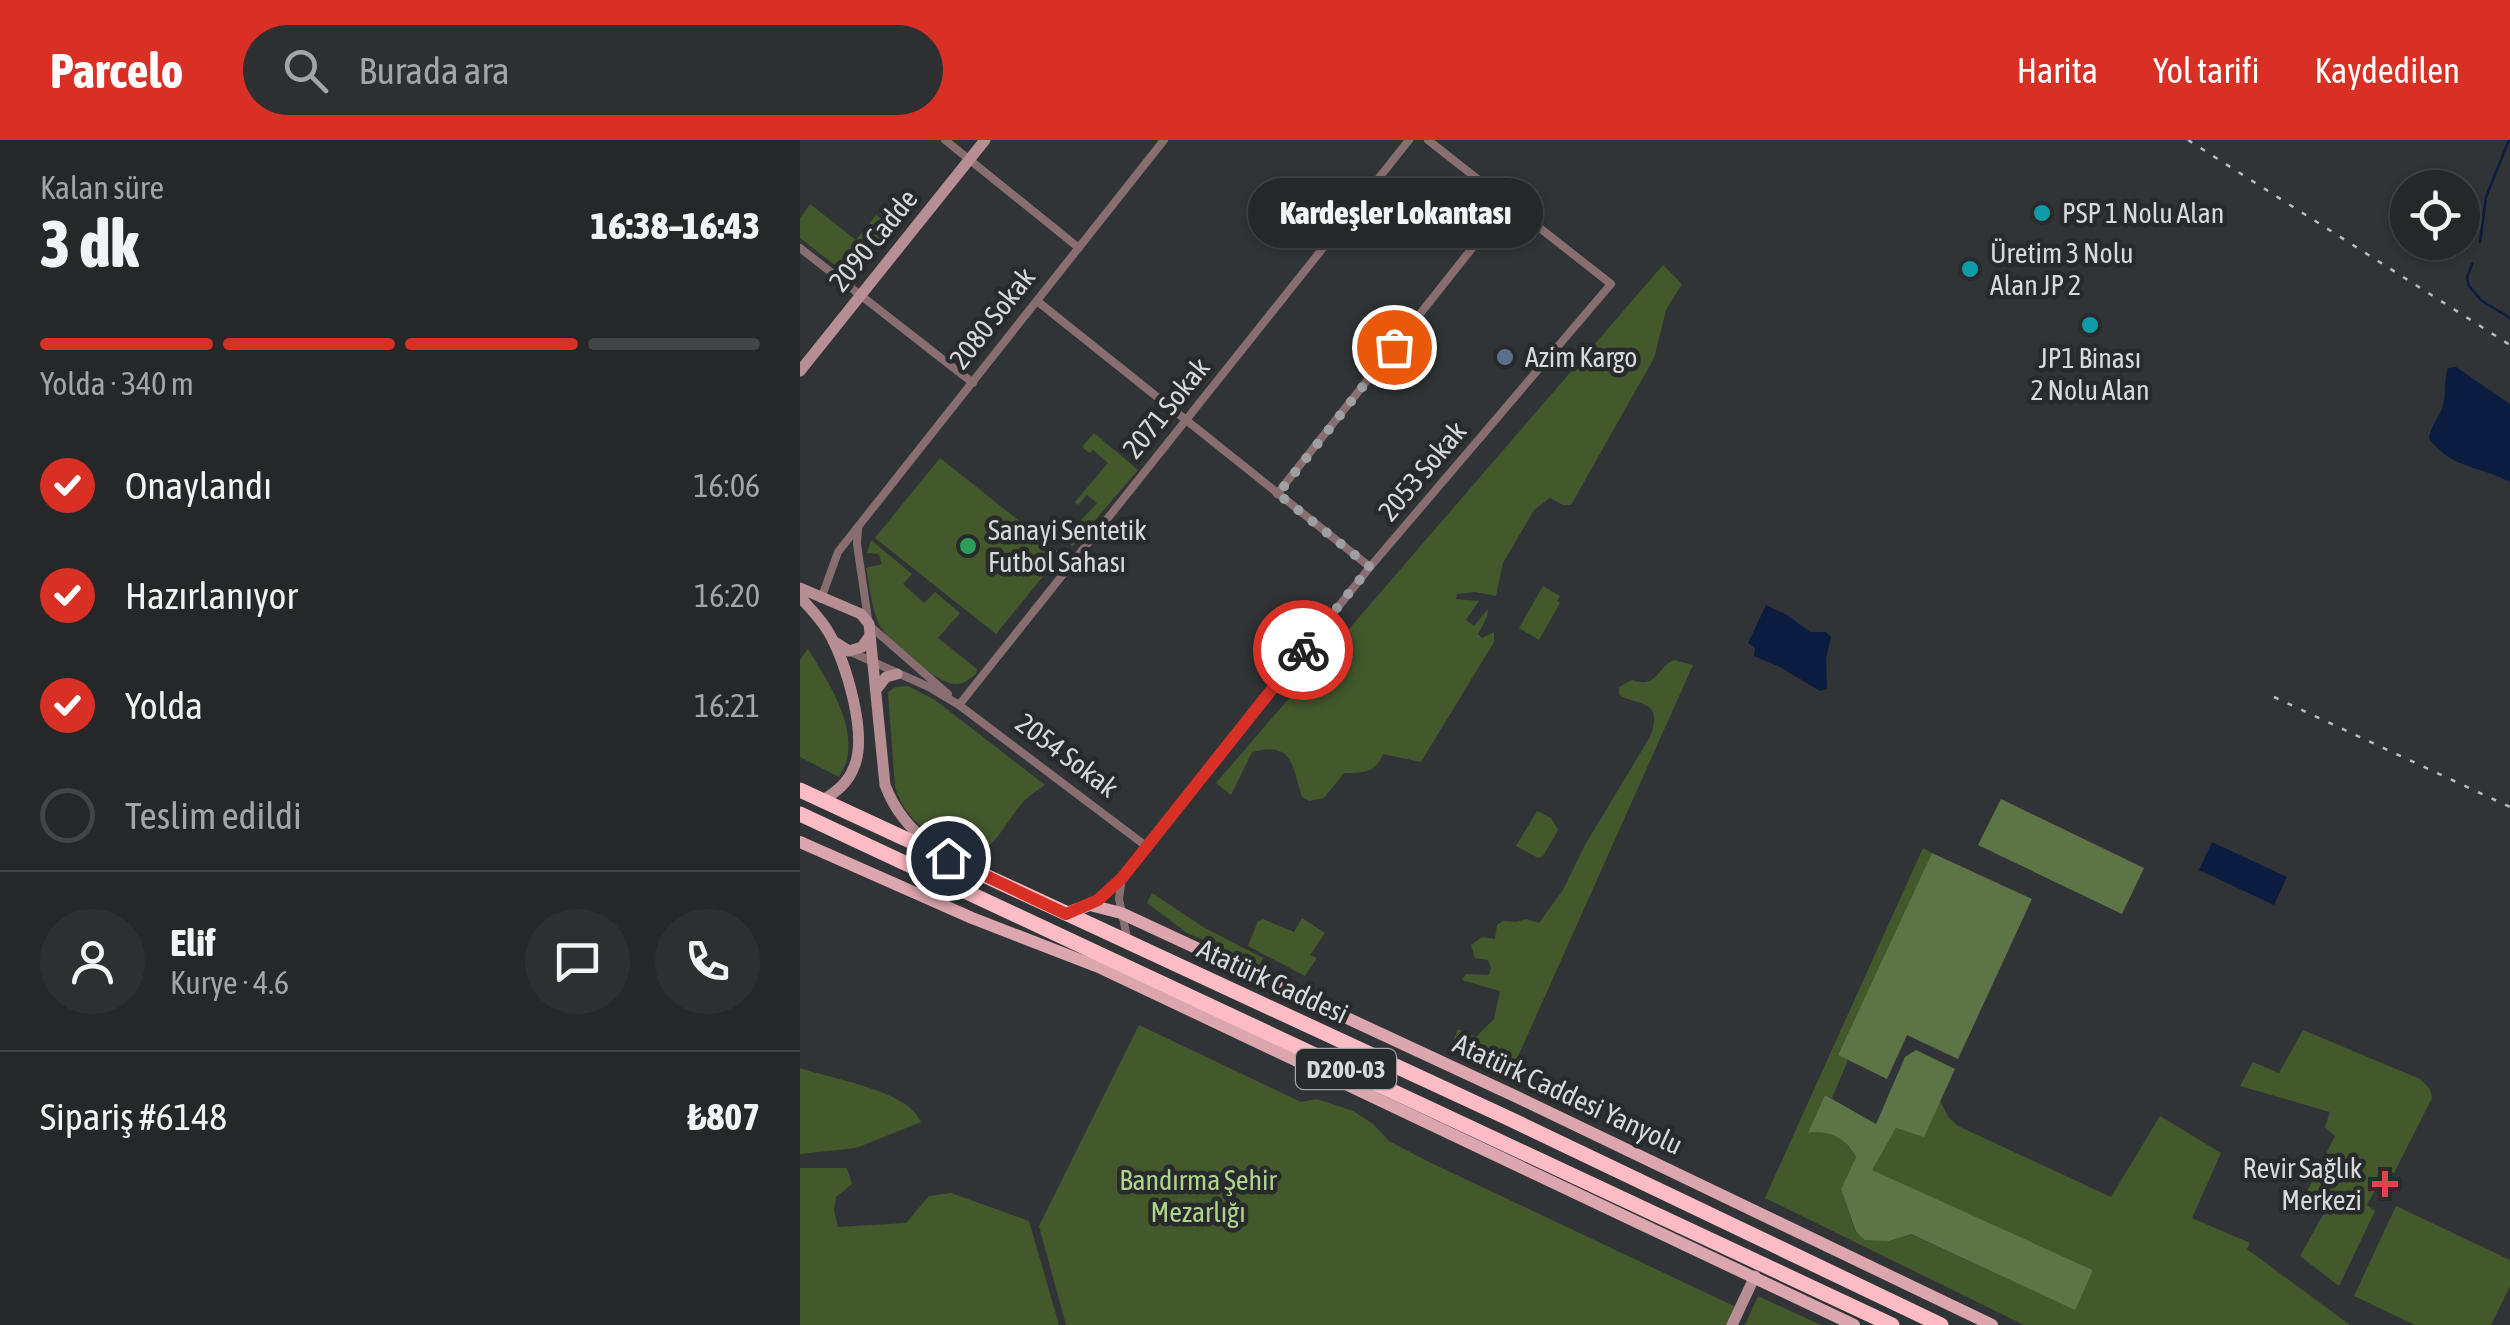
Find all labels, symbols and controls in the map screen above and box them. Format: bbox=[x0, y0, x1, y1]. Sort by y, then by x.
search box bbox=[243, 25, 943, 115]
text: Parcelo bbox=[50, 43, 183, 98]
icon: search bbox=[278, 43, 333, 98]
text: Burada ara bbox=[358, 49, 510, 92]
text: Harita bbox=[2017, 50, 2098, 90]
text: Yol tarifi bbox=[2153, 50, 2259, 90]
text: Kaydedilen bbox=[2314, 50, 2460, 90]
text: Kalan süre bbox=[40, 169, 164, 206]
map controls bbox=[2390, 170, 2480, 260]
button: locate bbox=[2390, 170, 2480, 260]
callout: Kardeşler Lokantası bbox=[1246, 177, 1542, 247]
street label: 2090 Cadde bbox=[822, 183, 924, 297]
text: Kardeşler Lokantası bbox=[1280, 194, 1511, 231]
place label: PSP 1 Nolu Alan bbox=[2062, 197, 2224, 229]
marker: PSP 1 Nolu Alan bbox=[2031, 202, 2053, 224]
text: 16:38–16:43 bbox=[590, 204, 760, 247]
text: 3 dk bbox=[40, 206, 139, 281]
place label: Üretim 3 Nolu Alan JP 2 bbox=[1990, 237, 2134, 301]
marker: Üretim 3 Nolu Alan JP 2 bbox=[1959, 258, 1981, 280]
street label: 2080 Sokak bbox=[943, 261, 1041, 375]
pin bbox=[1352, 305, 1437, 390]
marker: JP1 Binası 2 Nolu Alan bbox=[2079, 314, 2101, 336]
icon: bag bbox=[1367, 320, 1422, 375]
place label: Azim Kargo bbox=[1525, 341, 1637, 373]
place label: JP1 Binası 2 Nolu Alan bbox=[2030, 342, 2150, 406]
marker: Azim Kargo bbox=[1494, 346, 1516, 368]
street label: 2071 Sokak bbox=[1116, 352, 1216, 464]
text: Yolda · 340 m bbox=[40, 365, 194, 402]
street label: 2053 Sokak bbox=[1371, 415, 1473, 527]
icon: check bbox=[40, 458, 95, 513]
text: Onaylandı bbox=[125, 464, 272, 507]
text: 16:06 bbox=[694, 467, 760, 504]
place label: Sanayi Sentetik Futbol Sahası bbox=[988, 514, 1147, 578]
marker: Sanayi Sentetik Futbol Sahası bbox=[957, 535, 979, 557]
icon: check bbox=[40, 568, 95, 623]
text: Hazırlanıyor bbox=[125, 574, 298, 617]
text: 16:20 bbox=[694, 577, 760, 614]
courier bbox=[1253, 600, 1353, 700]
icon: bike bbox=[1276, 623, 1331, 678]
icon: check bbox=[40, 678, 95, 733]
text: Yolda bbox=[125, 684, 203, 727]
text: 16:21 bbox=[694, 687, 760, 724]
street label: 2054 Sokak bbox=[1010, 706, 1124, 804]
text: Teslim edildi bbox=[125, 794, 302, 837]
pin bbox=[906, 816, 991, 901]
icon: home bbox=[921, 831, 976, 886]
button: person bbox=[40, 909, 145, 1014]
button: chat bbox=[525, 909, 630, 1014]
button: phone bbox=[655, 909, 760, 1014]
text: Elif bbox=[170, 921, 216, 964]
street label: Atatürk Caddesi bbox=[1193, 932, 1353, 1030]
text: Kurye · 4.6 bbox=[170, 964, 289, 1001]
street label: Atatürk Caddesi Yanyolu bbox=[1449, 1027, 1687, 1161]
road number: D200-03 bbox=[1296, 1049, 1396, 1089]
text: Sipariş #6148 bbox=[40, 1095, 227, 1138]
text: ₺807 bbox=[687, 1095, 760, 1138]
place label: Revir Sağlık Merkezi bbox=[2242, 1152, 2362, 1216]
park label: Bandırma Şehir Mezarlığı bbox=[1119, 1164, 1278, 1228]
marker: Revir Sağlık Merkezi bbox=[2372, 1171, 2398, 1197]

